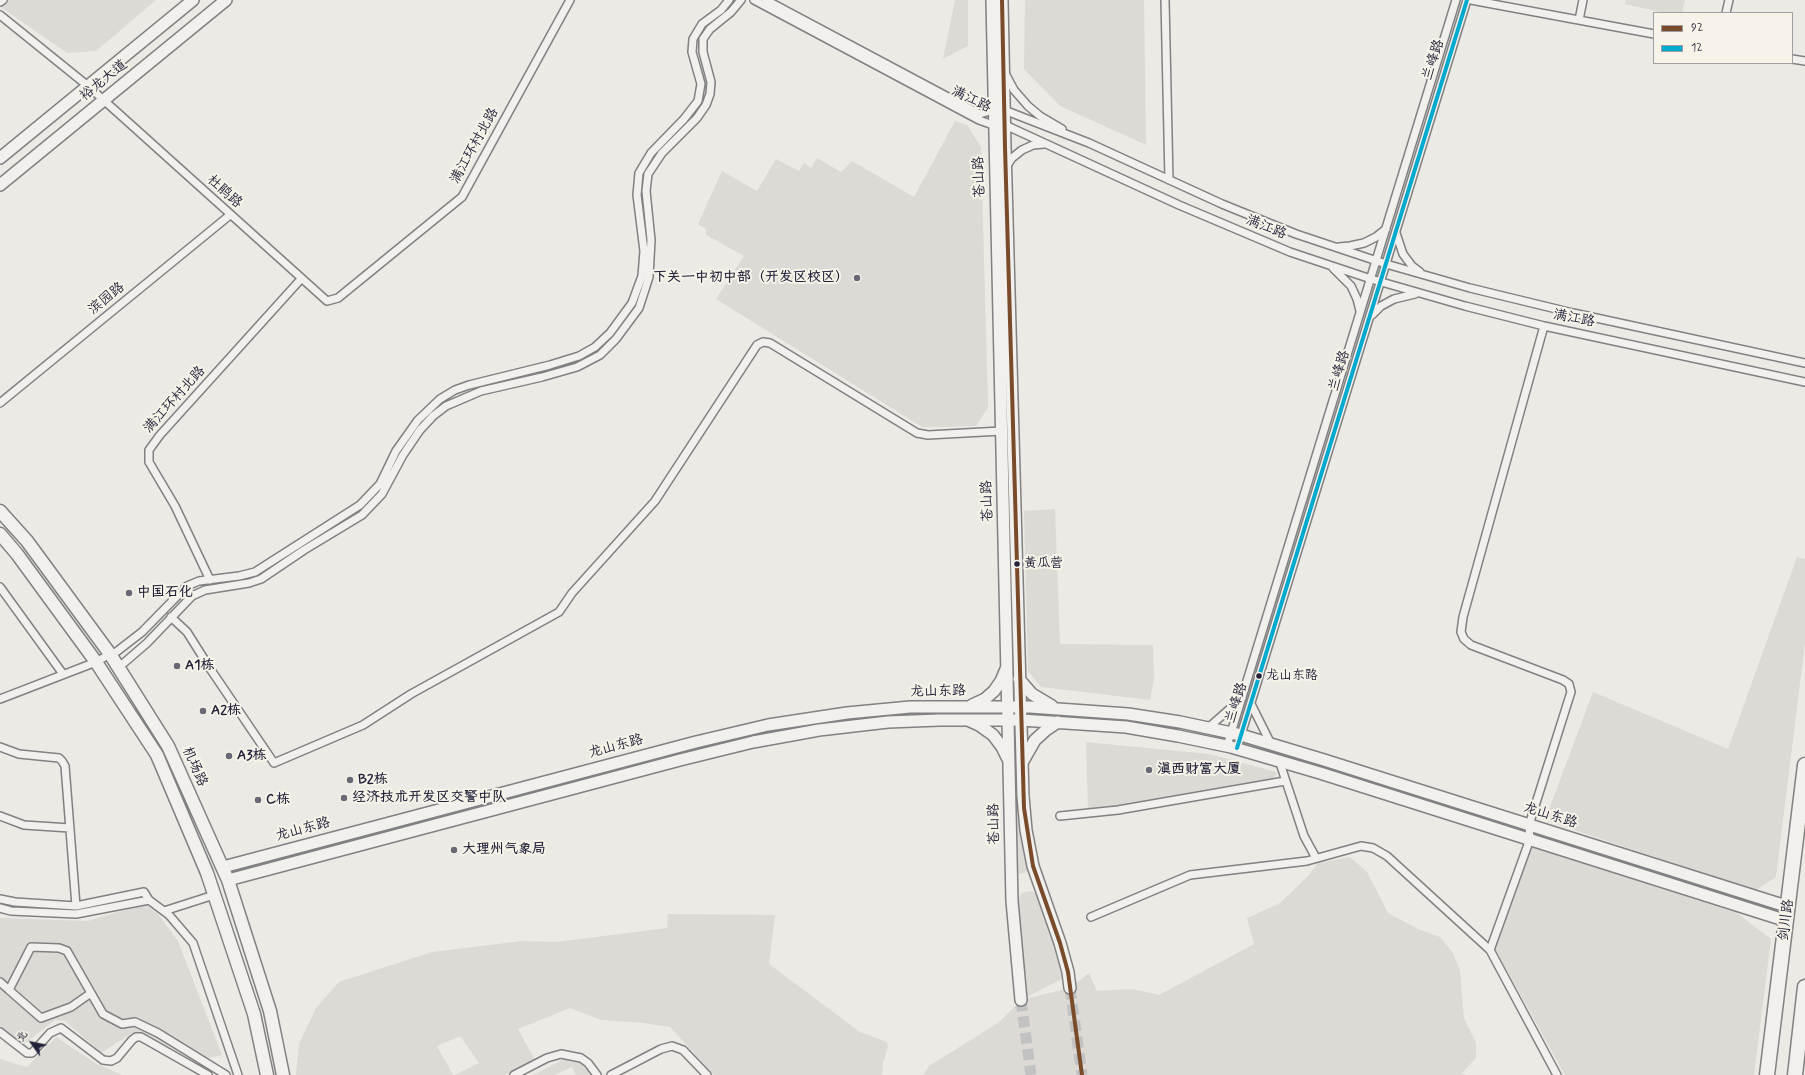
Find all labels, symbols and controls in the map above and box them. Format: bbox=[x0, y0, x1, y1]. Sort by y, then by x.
legend bbox=[1653, 12, 1793, 64]
text: 92 bbox=[1691, 20, 1703, 36]
street label: 兰峰路 bbox=[1420, 37, 1448, 83]
text: 12 bbox=[1691, 40, 1703, 56]
street label: 裕龙大道 bbox=[77, 57, 131, 105]
street label: 满江路 bbox=[948, 83, 994, 117]
street label: 满江环村北路 bbox=[447, 105, 503, 187]
street label: 苍山路 bbox=[971, 156, 989, 198]
street label: 杜鹃路 bbox=[203, 172, 245, 212]
street label: 满江路 bbox=[1243, 212, 1289, 244]
place label: 下关一中初中部（开发区校区） bbox=[653, 270, 849, 286]
marker: 下关一中初中部（开发区校区） bbox=[852, 273, 862, 283]
street label: 滨园路 bbox=[85, 279, 129, 319]
street label: 满江路 bbox=[1552, 307, 1596, 331]
street label: 兰峰路 bbox=[1326, 348, 1354, 394]
street label: 满江环村北路 bbox=[141, 363, 209, 437]
street label: 苍山路 bbox=[979, 480, 997, 522]
place label: 黄瓜营 bbox=[1024, 556, 1063, 572]
marker: 黄瓜营 bbox=[1012, 559, 1022, 569]
place label: 中国石化 bbox=[137, 585, 193, 601]
marker: 中国石化 bbox=[124, 588, 134, 598]
place label: A1栋 bbox=[185, 658, 214, 674]
marker: A1栋 bbox=[172, 661, 182, 671]
place label: 龙山东路 bbox=[1266, 668, 1318, 684]
marker: 龙山东路 bbox=[1254, 671, 1264, 681]
street label: 兰峰路 bbox=[1223, 680, 1251, 726]
street label: 龙山东路 bbox=[910, 683, 966, 701]
place label: A2栋 bbox=[211, 703, 241, 719]
marker: A2栋 bbox=[198, 706, 208, 716]
street label: 龙山东路 bbox=[587, 732, 645, 762]
street label: 机场路 bbox=[178, 744, 210, 790]
place label: A3栋 bbox=[237, 748, 266, 764]
marker: A3栋 bbox=[224, 751, 234, 761]
place label: 滇西财富大厦 bbox=[1157, 762, 1241, 778]
marker: 滇西财富大厦 bbox=[1144, 765, 1154, 775]
place label: B2栋 bbox=[358, 772, 388, 788]
marker: B2栋 bbox=[345, 775, 355, 785]
place label: 经济技术开发区交警中队 bbox=[352, 790, 506, 806]
place label: C栋 bbox=[266, 792, 290, 808]
marker: 经济技术开发区交警中队 bbox=[339, 793, 349, 803]
marker: C栋 bbox=[253, 795, 263, 805]
street label: 龙山东路 bbox=[1521, 799, 1579, 833]
street label: 苍山路 bbox=[986, 803, 1004, 845]
street label: 龙山东路 bbox=[274, 815, 332, 845]
place label: 大理州气象局 bbox=[462, 842, 546, 858]
marker: 大理州气象局 bbox=[449, 845, 459, 855]
street label: 剑川路 bbox=[1776, 898, 1798, 942]
north arrow bbox=[12, 1023, 52, 1063]
text: 北 bbox=[13, 1028, 31, 1045]

